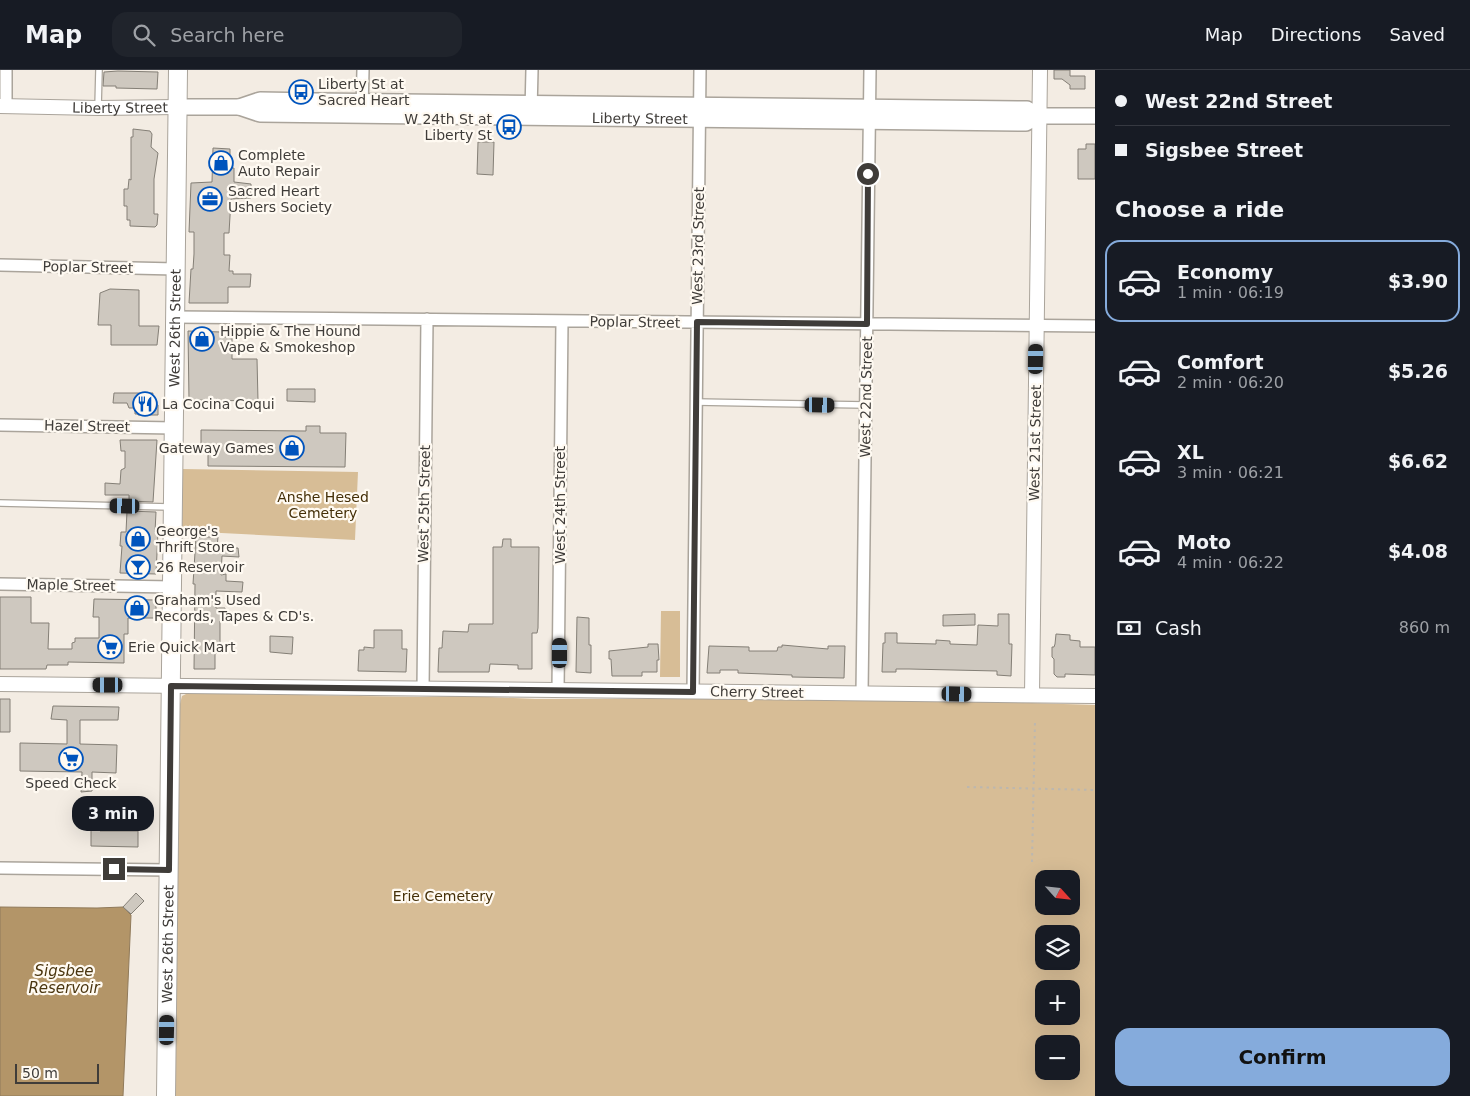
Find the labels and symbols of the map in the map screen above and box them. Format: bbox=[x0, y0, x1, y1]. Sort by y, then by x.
place label: Liberty St at Sacred Heart bbox=[318, 76, 410, 108]
bus stop icon: Liberty St at Sacred Heart bbox=[288, 79, 314, 105]
street label: Liberty Street bbox=[72, 99, 168, 116]
street label: Liberty Street bbox=[592, 110, 688, 127]
place label: W 24th St at Liberty St bbox=[404, 111, 493, 143]
bus stop icon: W 24th St at Liberty St bbox=[496, 114, 522, 140]
place label: Complete Auto Repair bbox=[238, 147, 320, 179]
shop icon: Complete Auto Repair bbox=[208, 150, 234, 176]
route start bbox=[857, 163, 879, 185]
place label: Sacred Heart Ushers Society bbox=[228, 183, 332, 215]
office icon: Sacred Heart Ushers Society bbox=[197, 186, 223, 212]
street label: West 23rd Street bbox=[689, 186, 707, 305]
street label: Poplar Street bbox=[43, 258, 134, 276]
street label: West 26th Street bbox=[166, 268, 184, 387]
street label: Poplar Street bbox=[590, 313, 681, 331]
place label: Hippie & The Hound Vape & Smokeshop bbox=[220, 323, 361, 355]
shop icon: Hippie & The Hound Vape & Smokeshop bbox=[189, 326, 215, 352]
street label: West 22nd Street bbox=[857, 336, 875, 458]
car bbox=[1028, 344, 1043, 374]
street label: West 21st Street bbox=[1026, 384, 1044, 501]
restaurant icon: La Cocina Coqui bbox=[132, 391, 158, 417]
place label: La Cocina Coqui bbox=[162, 396, 275, 412]
car bbox=[804, 397, 835, 413]
street label: Hazel Street bbox=[44, 417, 131, 435]
shop icon: Gateway Games bbox=[279, 435, 305, 461]
place label: Gateway Games bbox=[159, 440, 274, 456]
street label: West 25th Street bbox=[415, 444, 433, 563]
street label: West 24th Street bbox=[552, 445, 568, 564]
park label: Anshe Hesed Cemetery bbox=[277, 489, 369, 521]
car bbox=[109, 498, 140, 514]
place label: George's Thrift Store bbox=[155, 523, 235, 555]
shop icon: George's Thrift Store bbox=[125, 526, 151, 552]
bar icon: 26 Reservoir bbox=[125, 554, 151, 580]
place label: 26 Reservoir bbox=[156, 559, 244, 575]
street label: Maple Street bbox=[26, 576, 116, 594]
place label: Graham's Used Records, Tapes & CD's. bbox=[154, 592, 314, 624]
shop icon: Graham's Used Records, Tapes & CD's. bbox=[124, 595, 150, 621]
supermarket icon: Erie Quick Mart bbox=[97, 634, 123, 660]
car bbox=[552, 638, 567, 668]
place label: Erie Quick Mart bbox=[128, 639, 236, 655]
car bbox=[93, 678, 123, 693]
street label: Cherry Street bbox=[710, 683, 805, 701]
car bbox=[941, 686, 972, 702]
supermarket icon: Speed Check bbox=[58, 746, 84, 772]
place label: Speed Check bbox=[25, 775, 118, 791]
callout: 3 min bbox=[73, 796, 155, 832]
route end bbox=[103, 858, 125, 880]
north arrow bbox=[1035, 870, 1080, 915]
street label: West 26th Street bbox=[159, 884, 176, 1003]
park label: Erie Cemetery bbox=[393, 888, 493, 904]
water label: Sigsbee Reservoir bbox=[28, 962, 100, 997]
car bbox=[159, 1015, 174, 1045]
scale bar bbox=[15, 1061, 99, 1084]

